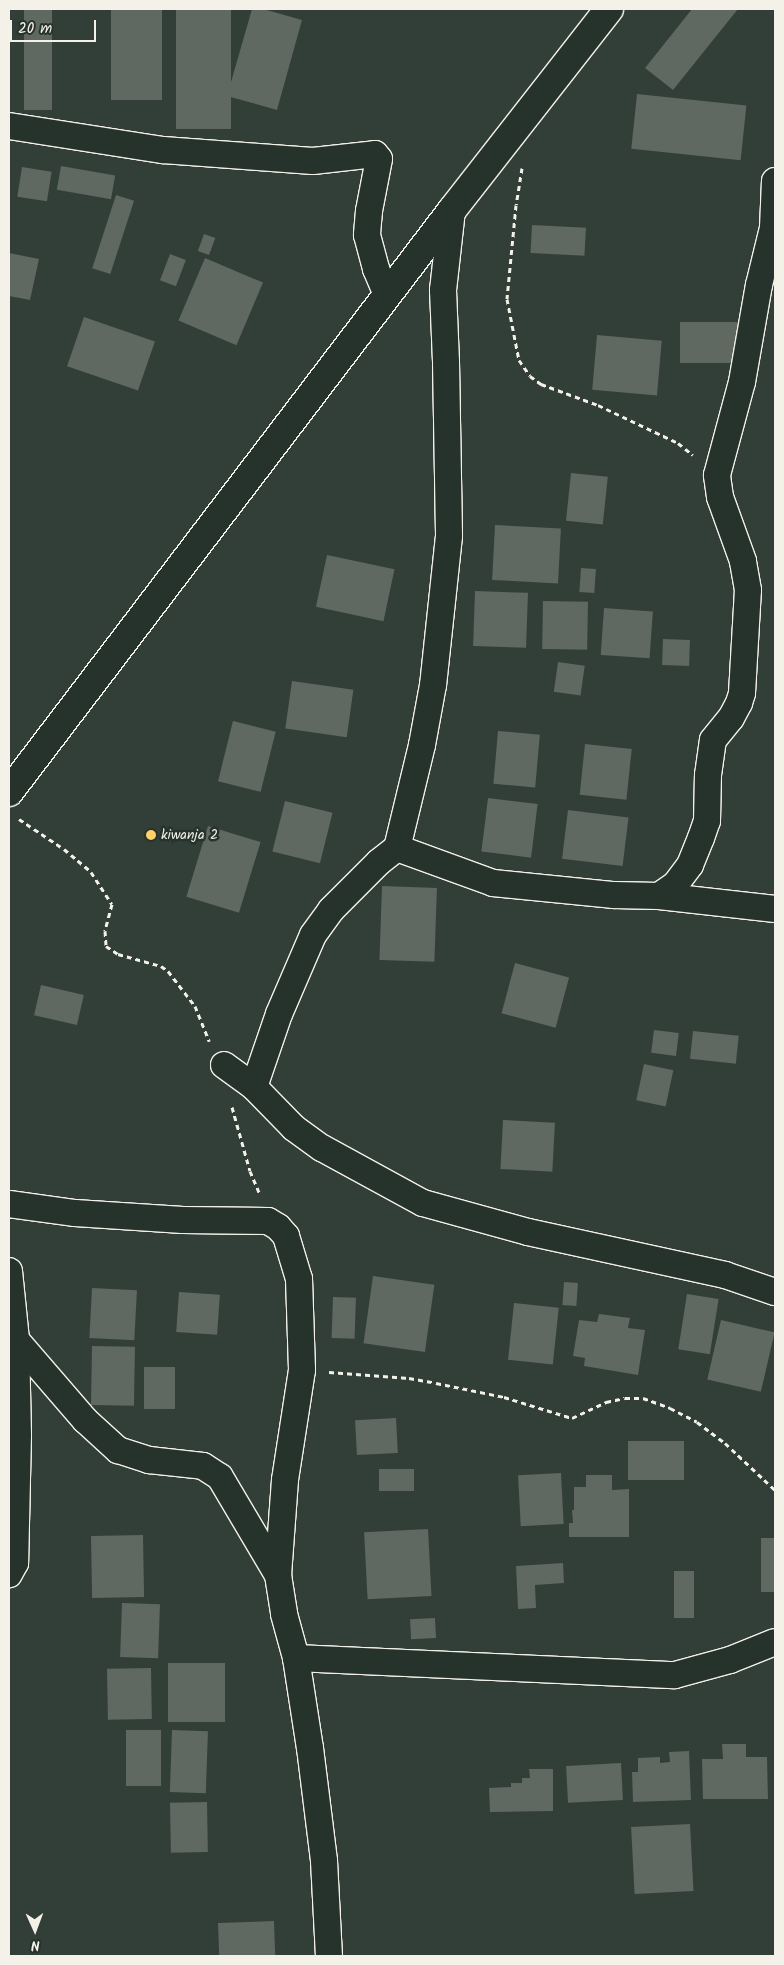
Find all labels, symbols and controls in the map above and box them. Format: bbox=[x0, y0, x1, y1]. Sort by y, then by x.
scale bar bbox=[12, 10, 99, 42]
text: 20 m bbox=[18, 17, 52, 41]
place label: kiwanja 2 bbox=[161, 827, 218, 843]
marker: kiwanja 2 bbox=[145, 829, 157, 841]
north arrow bbox=[10, 1905, 60, 1955]
text: N bbox=[31, 1934, 40, 1956]

